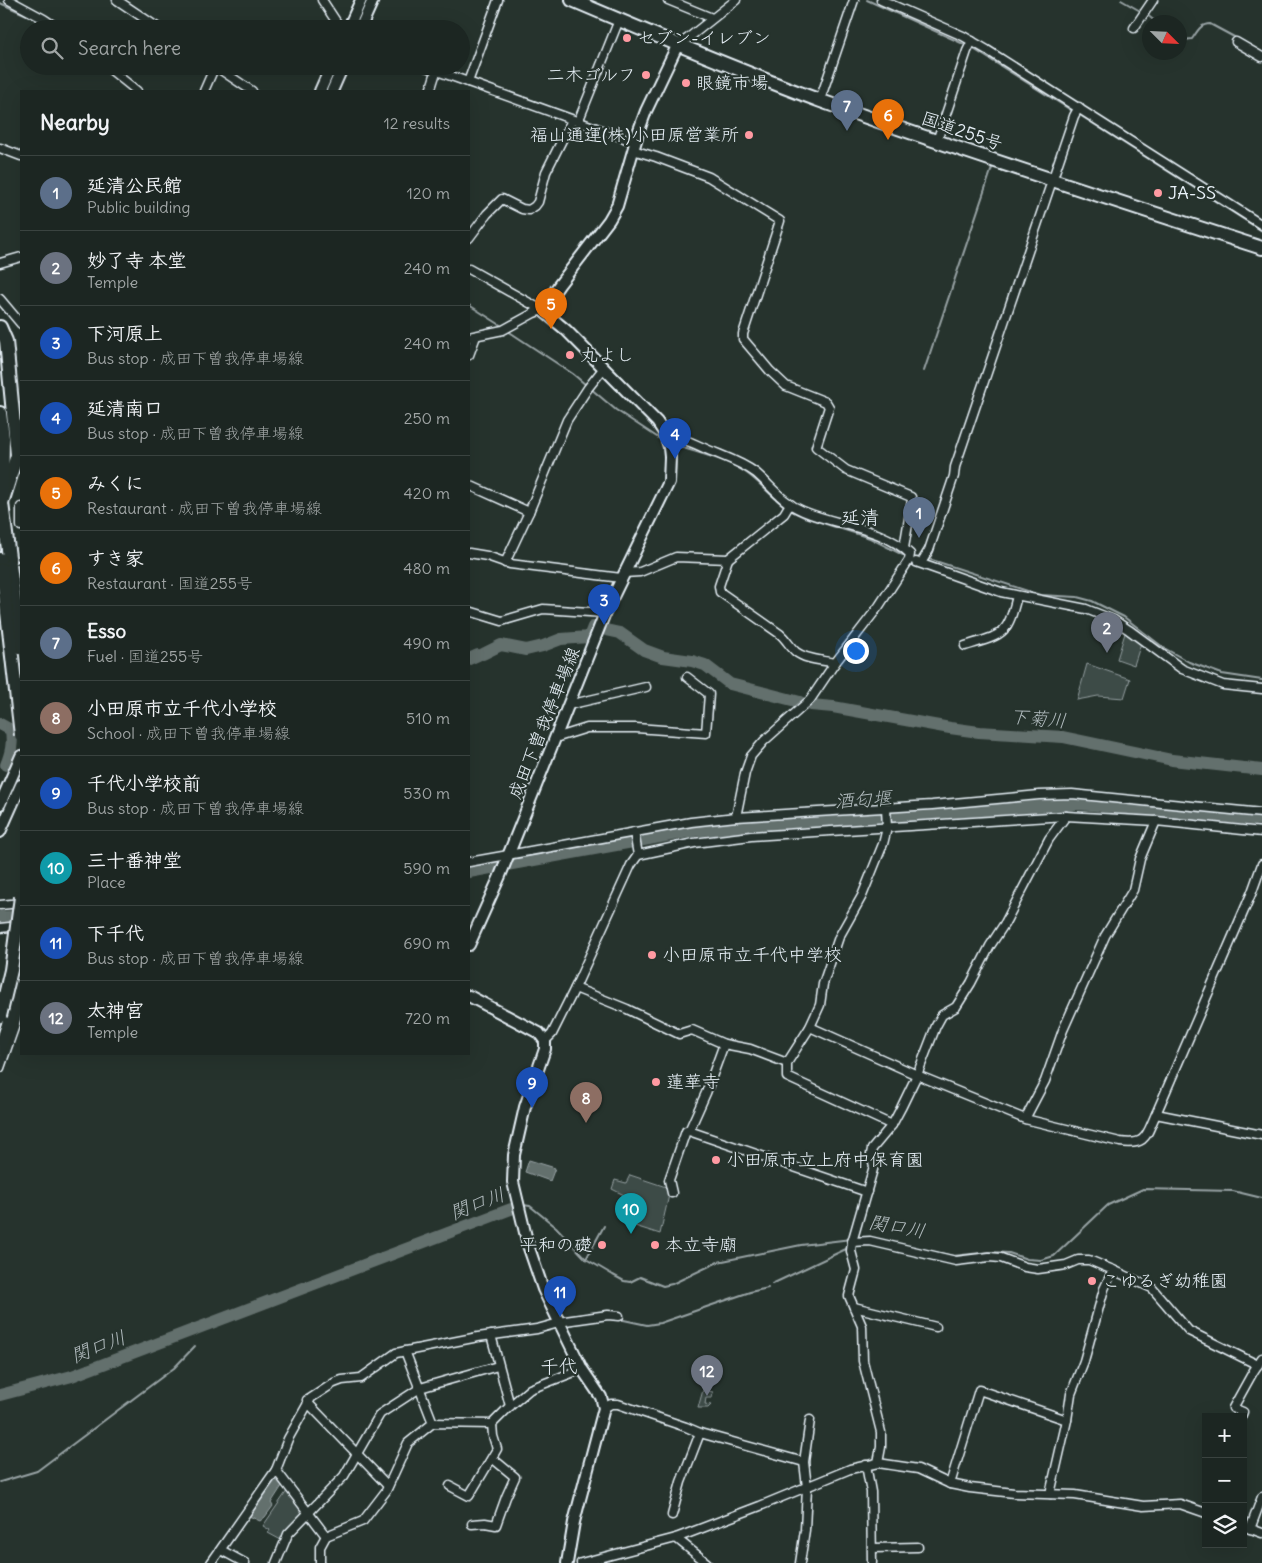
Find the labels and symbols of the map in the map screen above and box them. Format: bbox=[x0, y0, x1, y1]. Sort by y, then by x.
north arrow bbox=[1142, 15, 1187, 60]
place label: セブン-イレブン bbox=[637, 26, 771, 49]
marker: セブン-イレブン bbox=[621, 32, 633, 44]
place label: 二木ゴルフ bbox=[547, 63, 636, 86]
marker: 二木ゴルフ bbox=[640, 69, 652, 81]
place label: 眼鏡市場 bbox=[696, 71, 768, 94]
marker: 眼鏡市場 bbox=[680, 77, 692, 89]
pin: 7 bbox=[831, 90, 863, 131]
pin: 6 bbox=[872, 99, 904, 140]
street label: 国道255号 bbox=[918, 106, 1006, 155]
place label: 福山通運(株)小田原営業所 bbox=[530, 123, 739, 146]
marker: 福山通運(株)小田原営業所 bbox=[743, 129, 755, 141]
place label: JA-SS bbox=[1168, 181, 1216, 204]
marker: JA-SS bbox=[1152, 187, 1164, 199]
pin: 5 bbox=[535, 288, 567, 329]
place label: 丸よし bbox=[580, 343, 634, 366]
marker: 丸よし bbox=[564, 349, 576, 361]
pin: 4 bbox=[659, 418, 691, 459]
pin: 1 bbox=[903, 497, 935, 538]
district label: 延清 bbox=[841, 505, 879, 529]
pin: 3 bbox=[588, 584, 620, 625]
pin: 2 bbox=[1091, 612, 1123, 653]
your location bbox=[843, 638, 869, 664]
street label: 成田下曽我停車場線 bbox=[503, 643, 585, 802]
water label: 下菊川 bbox=[1009, 704, 1067, 732]
water label: 酒匂堰 bbox=[834, 785, 894, 813]
place label: 小田原市立千代中学校 bbox=[662, 943, 842, 966]
marker: 小田原市立千代中学校 bbox=[646, 949, 658, 961]
pin: 9 bbox=[516, 1067, 548, 1108]
place label: 蓮華寺 bbox=[666, 1070, 720, 1093]
marker: 蓮華寺 bbox=[650, 1076, 662, 1088]
pin: 8 bbox=[570, 1082, 602, 1123]
place label: 小田原市立上府中保育園 bbox=[726, 1148, 924, 1171]
marker: 小田原市立上府中保育園 bbox=[710, 1154, 722, 1166]
water label: 関口川 bbox=[446, 1182, 508, 1224]
pin: 10 bbox=[615, 1193, 647, 1234]
water label: 関口川 bbox=[867, 1209, 927, 1243]
place label: 平和の礎 bbox=[520, 1233, 592, 1256]
place label: 本立寺廟 bbox=[665, 1233, 737, 1256]
marker: 平和の礎 bbox=[596, 1239, 608, 1251]
marker: 本立寺廟 bbox=[649, 1239, 661, 1251]
place label: こゆるぎ幼稚園 bbox=[1102, 1269, 1228, 1292]
marker: こゆるぎ幼稚園 bbox=[1086, 1275, 1098, 1287]
pin: 11 bbox=[544, 1276, 576, 1317]
water label: 関口川 bbox=[67, 1325, 129, 1367]
district label: 千代 bbox=[540, 1354, 578, 1378]
pin: 12 bbox=[691, 1355, 723, 1396]

